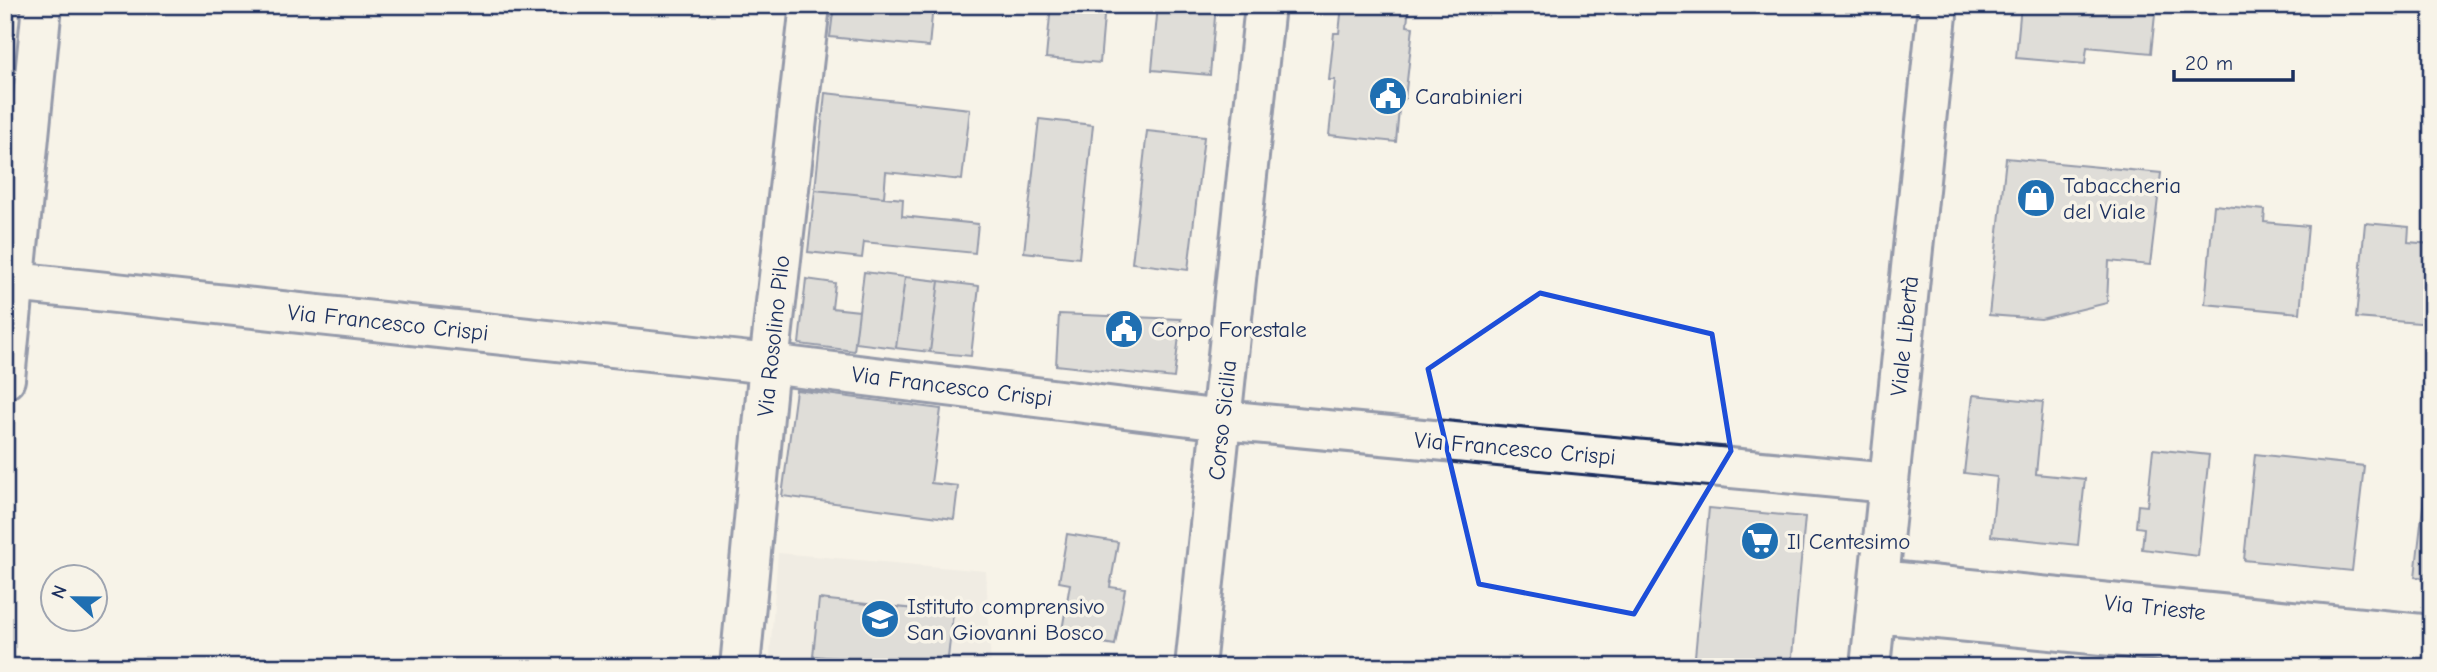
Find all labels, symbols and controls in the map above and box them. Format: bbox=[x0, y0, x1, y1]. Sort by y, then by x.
scale bar bbox=[2174, 38, 2294, 82]
text: 20 m bbox=[2185, 51, 2233, 75]
public building icon: Carabinieri bbox=[1367, 75, 1409, 117]
place label: Carabinieri bbox=[1415, 83, 1523, 110]
place label: Tabaccheria del Viale bbox=[2063, 172, 2181, 225]
shop icon: Tabaccheria del Viale bbox=[2015, 177, 2057, 219]
street label: Via Rosolino Pilo bbox=[752, 254, 795, 418]
street label: Viale Libertà bbox=[1885, 274, 1924, 398]
street label: Via Francesco Crispi bbox=[286, 299, 490, 346]
public building icon: Corpo Forestale bbox=[1103, 308, 1145, 350]
place label: Corpo Forestale bbox=[1151, 316, 1307, 343]
street label: Corso Sicilia bbox=[1203, 358, 1242, 482]
street label: Via Francesco Crispi bbox=[850, 361, 1054, 412]
street label: Via Francesco Crispi bbox=[1413, 426, 1617, 471]
supermarket icon: Il Centesimo bbox=[1739, 520, 1781, 562]
place label: Il Centesimo bbox=[1787, 528, 1911, 555]
north arrow bbox=[38, 564, 108, 634]
text: N bbox=[47, 582, 72, 602]
street label: Via Trieste bbox=[2103, 589, 2207, 626]
place label: Istituto comprensivo San Giovanni Bosco bbox=[907, 593, 1105, 646]
school or university icon: Istituto comprensivo San Giovanni Bosco bbox=[859, 598, 901, 640]

